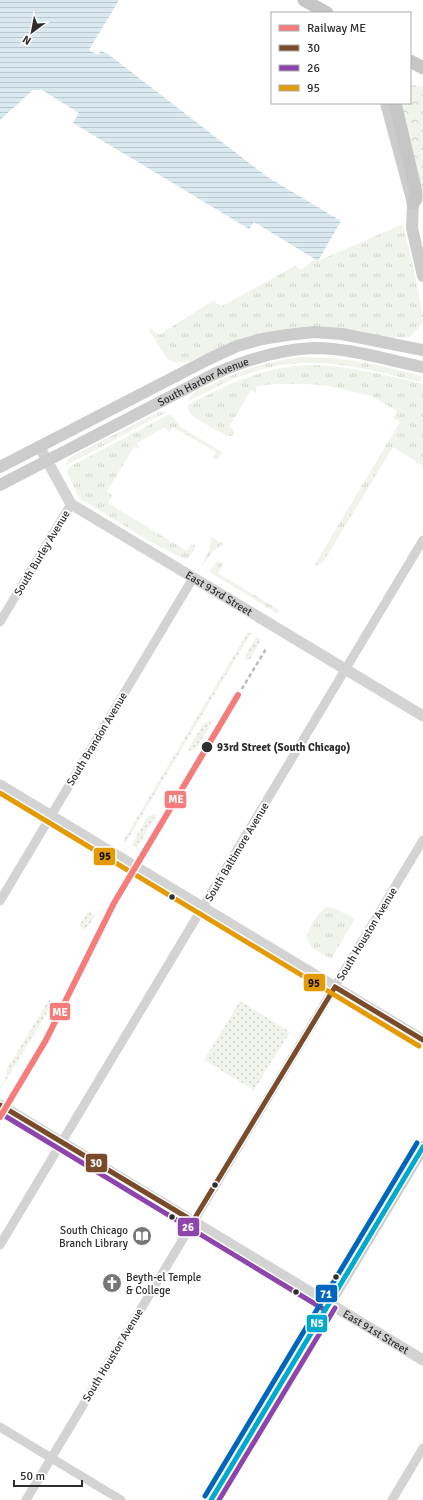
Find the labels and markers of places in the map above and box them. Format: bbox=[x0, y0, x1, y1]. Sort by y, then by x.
marker: 93rd Street (South Chicago) bbox=[200, 740, 214, 754]
place label: 93rd Street (South Chicago) bbox=[217, 741, 350, 754]
unlabelled marker bbox=[167, 892, 177, 902]
unlabelled marker bbox=[210, 1180, 220, 1190]
unlabelled marker bbox=[167, 1212, 177, 1222]
place label: South Chicago Branch Library bbox=[59, 1224, 129, 1250]
library icon: South Chicago Branch Library bbox=[131, 1225, 153, 1247]
place label: Beyth-el Temple & College bbox=[126, 1271, 201, 1297]
church icon: Beyth-el Temple & College bbox=[101, 1272, 123, 1294]
unlabelled marker bbox=[331, 1272, 341, 1282]
unlabelled marker bbox=[291, 1287, 301, 1297]

